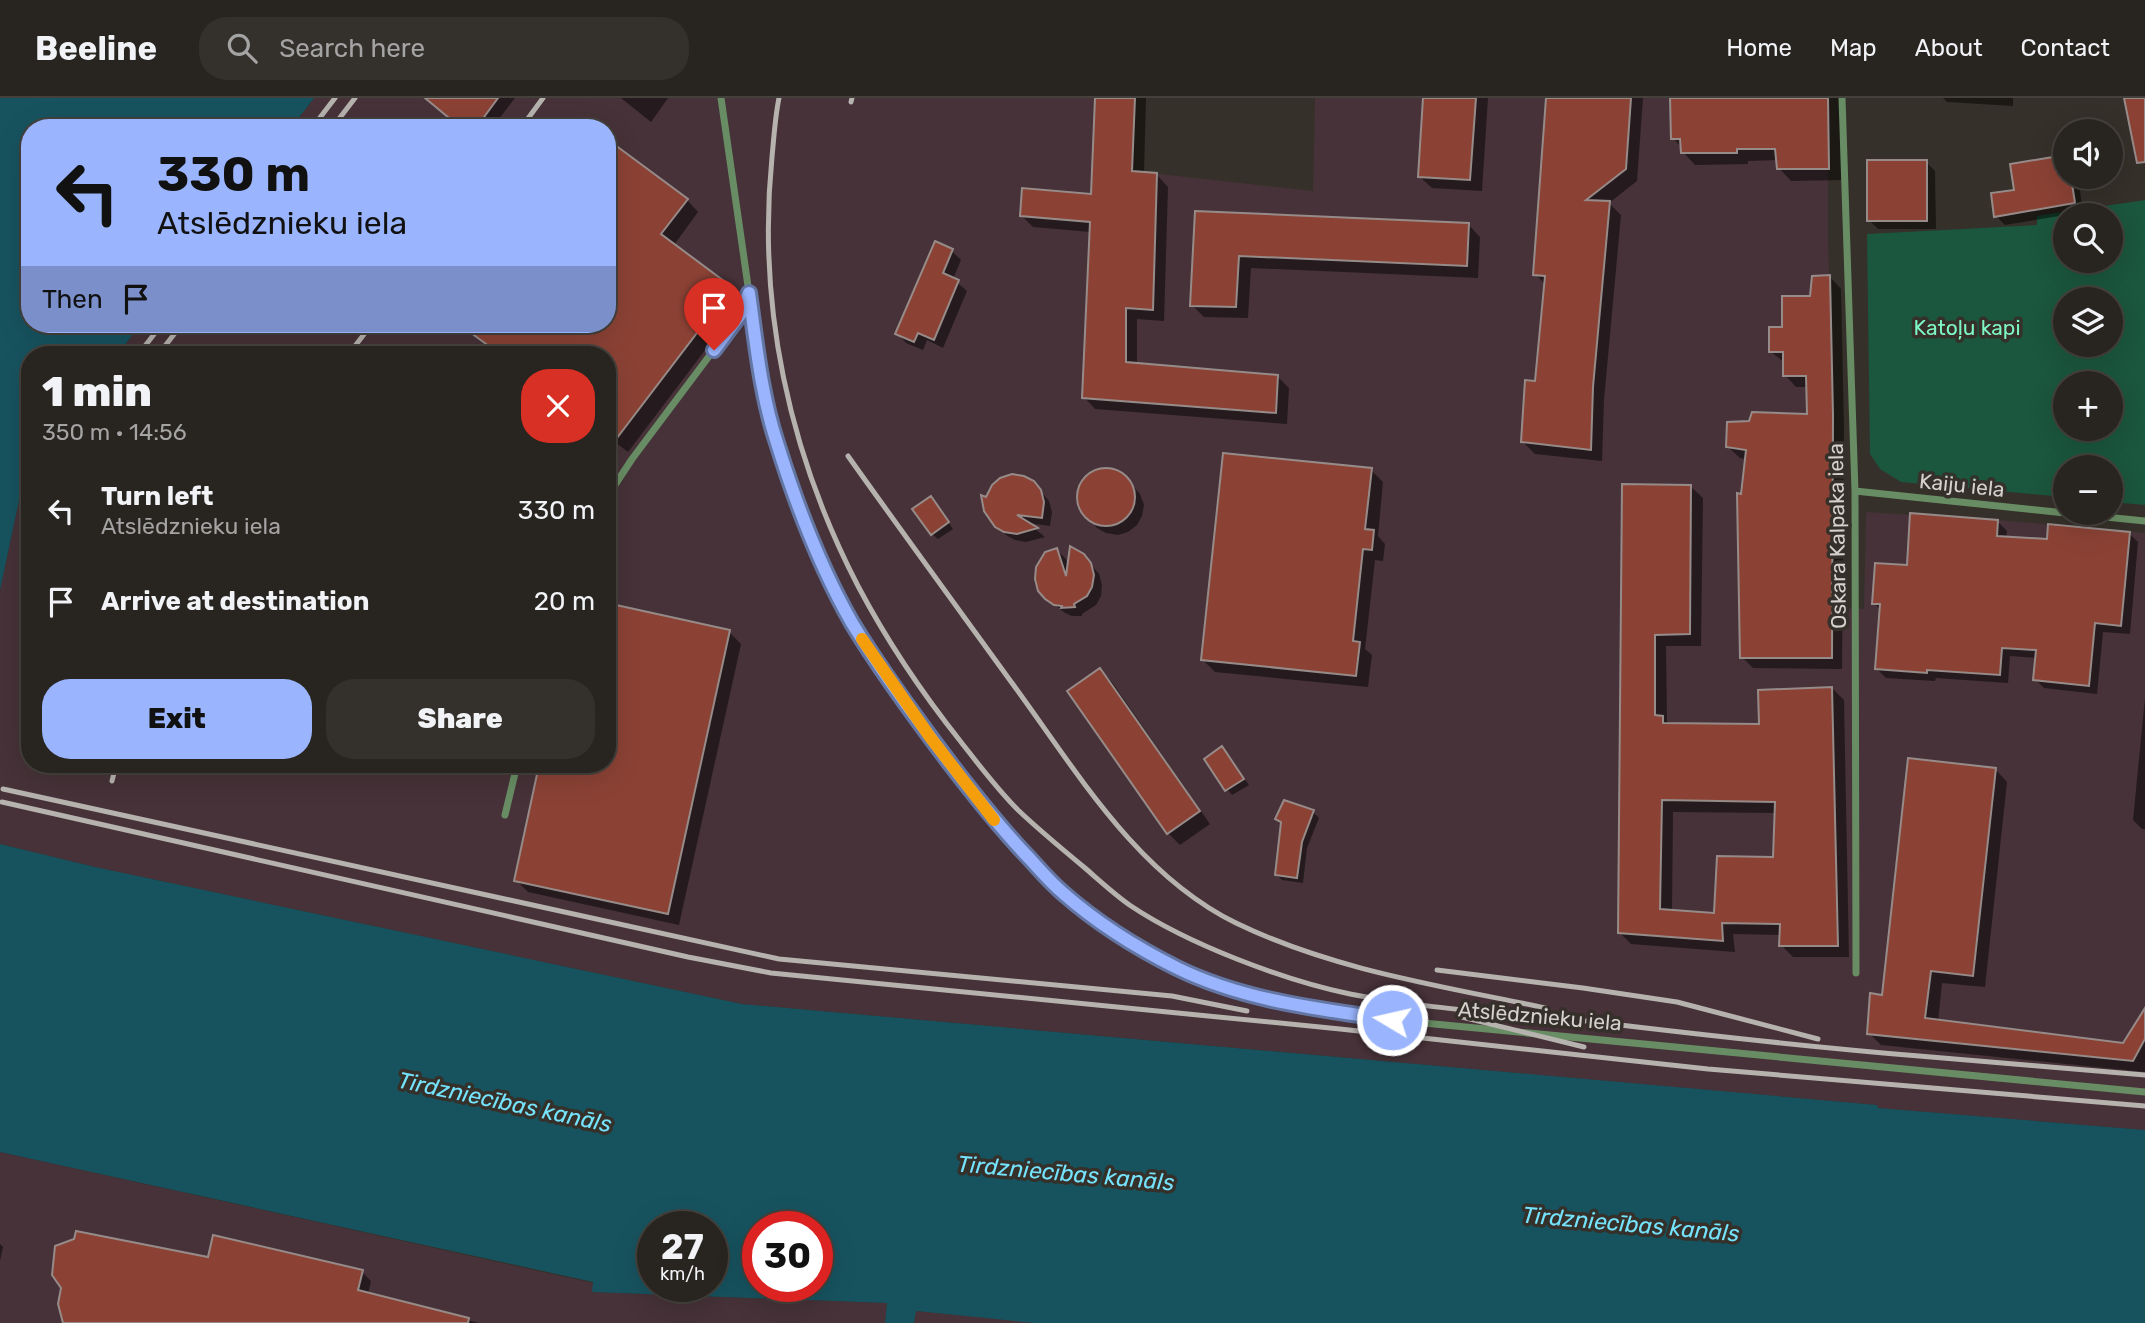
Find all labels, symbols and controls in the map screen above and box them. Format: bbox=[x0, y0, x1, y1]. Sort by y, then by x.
search box bbox=[199, 17, 689, 80]
text: Beeline bbox=[35, 29, 157, 68]
icon: search bbox=[223, 29, 261, 67]
text: Search here bbox=[279, 33, 425, 64]
text: Home bbox=[1726, 34, 1792, 62]
text: Map bbox=[1830, 34, 1877, 62]
text: About bbox=[1915, 34, 1983, 62]
text: Contact bbox=[2021, 34, 2110, 62]
map controls bbox=[2053, 119, 2123, 525]
button: sound bbox=[2053, 119, 2123, 189]
text: 330 m bbox=[157, 145, 310, 203]
icon: left bbox=[42, 147, 133, 238]
button: search bbox=[2053, 203, 2123, 273]
text: Atslēdznieku iela bbox=[157, 204, 407, 242]
pin bbox=[684, 278, 744, 350]
icon: arrive bbox=[117, 280, 155, 318]
text: Then bbox=[42, 284, 103, 315]
button: layers bbox=[2053, 287, 2123, 357]
icon: arrive bbox=[695, 289, 733, 327]
park label: Katoļu kapi bbox=[1914, 315, 2020, 340]
text: 1 min bbox=[42, 367, 152, 417]
button: close bbox=[521, 369, 595, 443]
button: + bbox=[2053, 371, 2123, 441]
text: 350 m · 14:56 bbox=[42, 418, 187, 446]
street label: Oskara Kalpaka iela bbox=[1823, 443, 1851, 629]
button: − bbox=[2053, 455, 2123, 525]
street label: Kaiju iela bbox=[1918, 468, 2006, 502]
text: Turn left bbox=[101, 481, 213, 512]
icon: left bbox=[42, 492, 80, 530]
text: 330 m bbox=[518, 495, 595, 526]
text: Atslēdznieku iela bbox=[101, 512, 281, 540]
icon: arrive bbox=[42, 583, 80, 621]
text: Arrive at destination bbox=[101, 586, 369, 617]
text: 20 m bbox=[534, 586, 595, 617]
button: Exit bbox=[42, 679, 312, 759]
button: Share bbox=[326, 679, 595, 759]
position arrow bbox=[1355, 983, 1429, 1057]
street label: Atslēdznieku iela bbox=[1457, 996, 1623, 1036]
water label: Tirdzniecības kanāls bbox=[396, 1066, 615, 1138]
water label: Tirdzniecības kanāls bbox=[956, 1150, 1176, 1196]
water label: Tirdzniecības kanāls bbox=[1521, 1201, 1741, 1247]
speed limit sign: 30 bbox=[742, 1211, 833, 1302]
text: 27 bbox=[661, 1226, 704, 1268]
text: km/h bbox=[660, 1263, 705, 1285]

